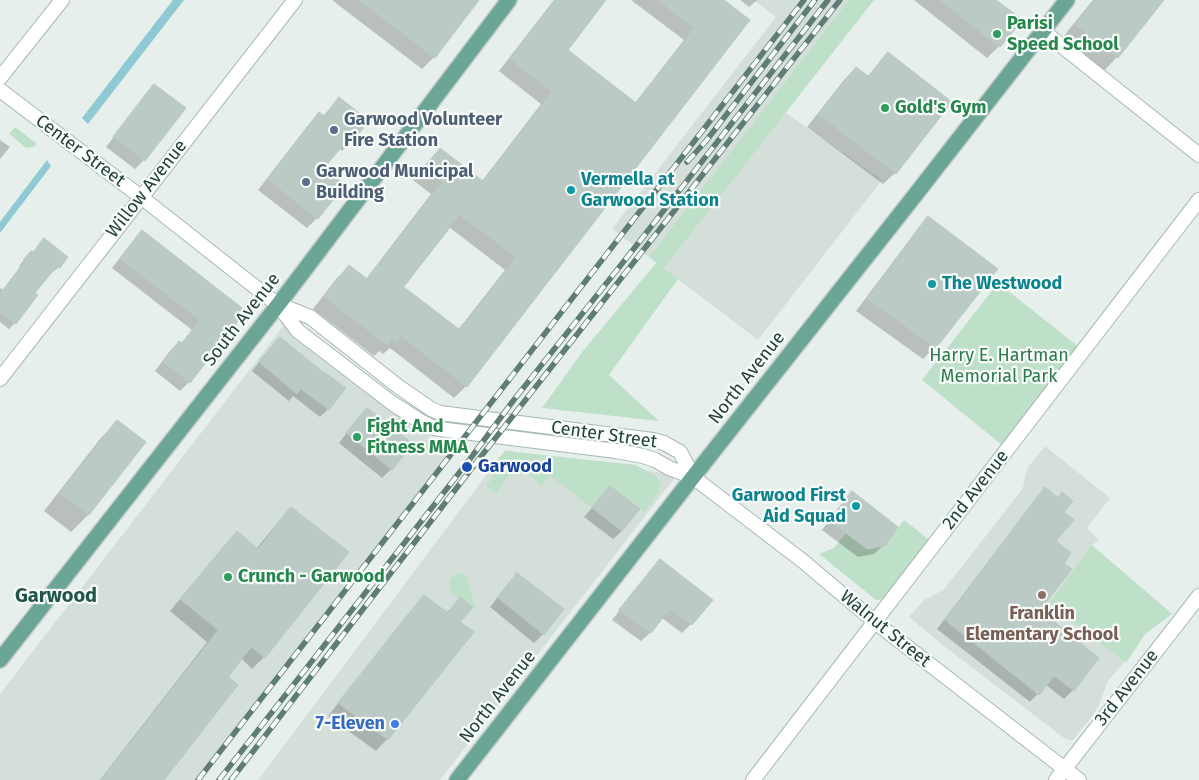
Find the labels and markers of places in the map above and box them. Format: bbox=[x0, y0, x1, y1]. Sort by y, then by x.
place label: Parisi Speed School bbox=[1007, 13, 1119, 56]
marker: Parisi Speed School bbox=[991, 28, 1003, 40]
place label: Gold's Gym bbox=[895, 97, 986, 119]
marker: Gold's Gym bbox=[879, 102, 891, 114]
place label: Garwood Volunteer Fire Station bbox=[344, 109, 502, 152]
marker: Garwood Volunteer Fire Station bbox=[328, 124, 340, 136]
place label: Garwood Municipal Building bbox=[316, 161, 473, 203]
place label: Vermella at Garwood Station bbox=[581, 169, 719, 212]
marker: Garwood Municipal Building bbox=[300, 176, 312, 188]
marker: Vermella at Garwood Station bbox=[565, 184, 577, 196]
place label: The Westwood bbox=[942, 273, 1062, 295]
marker: The Westwood bbox=[926, 278, 938, 290]
place label: Fight And Fitness MMA bbox=[367, 416, 468, 458]
marker: Fight And Fitness MMA bbox=[351, 431, 363, 443]
place label: Garwood bbox=[478, 456, 552, 478]
marker: Garwood bbox=[460, 460, 474, 474]
place label: Garwood First Aid Squad bbox=[732, 485, 846, 528]
marker: Garwood First Aid Squad bbox=[850, 500, 862, 512]
place label: Crunch - Garwood bbox=[238, 566, 385, 588]
marker: Crunch - Garwood bbox=[222, 571, 234, 583]
marker: Franklin Elementary School bbox=[1036, 589, 1048, 601]
place label: Franklin Elementary School bbox=[965, 603, 1119, 646]
place label: 7-Eleven bbox=[315, 713, 385, 735]
marker: 7-Eleven bbox=[389, 718, 401, 730]

